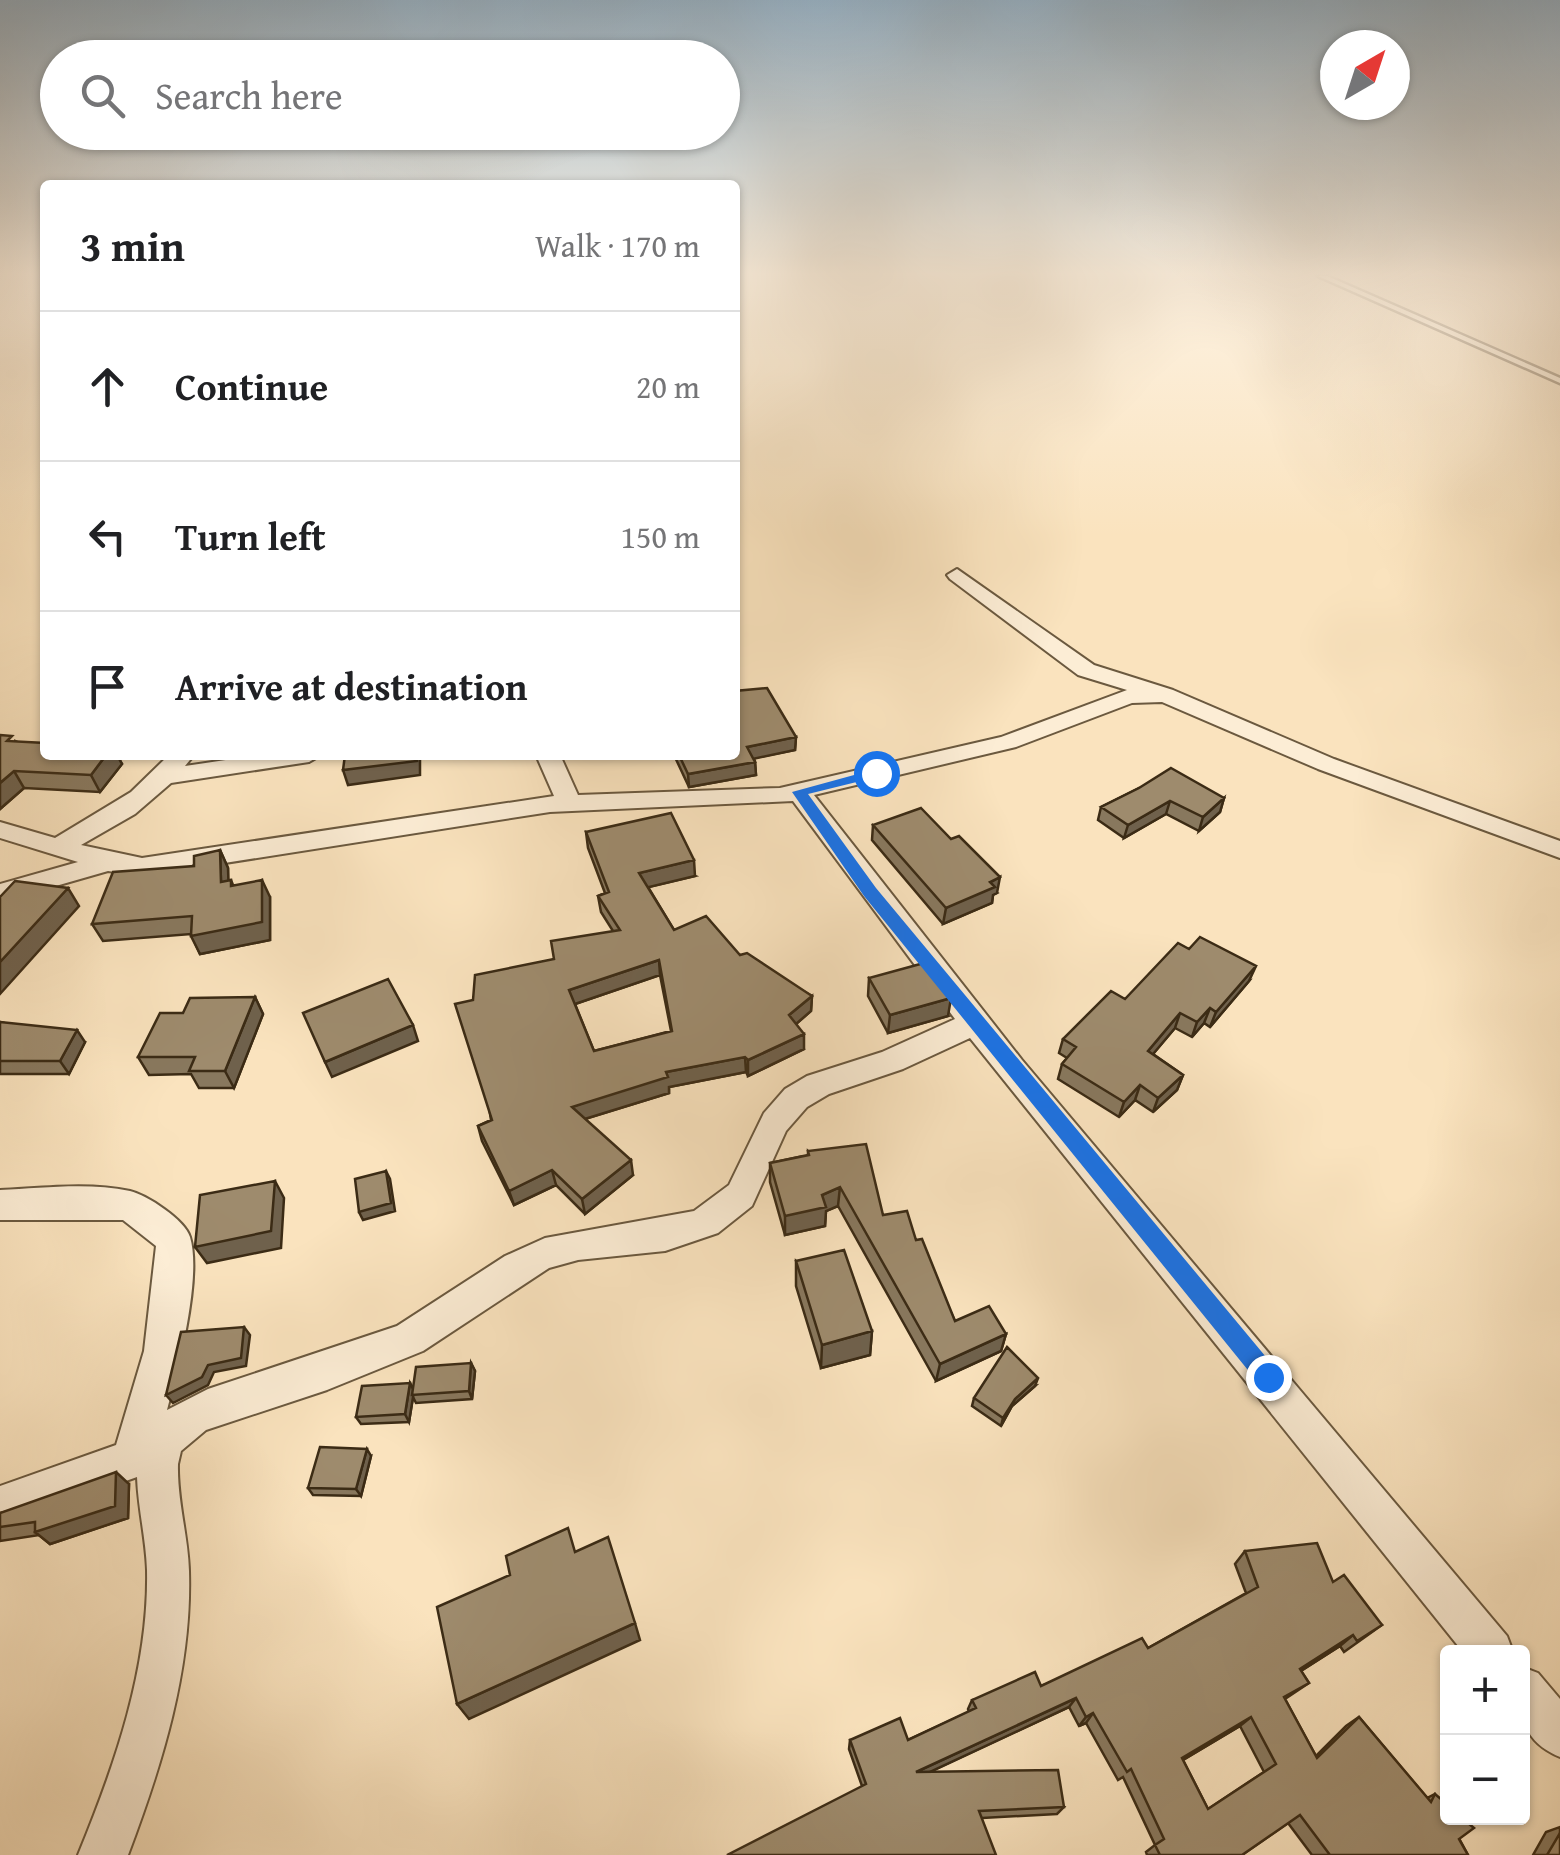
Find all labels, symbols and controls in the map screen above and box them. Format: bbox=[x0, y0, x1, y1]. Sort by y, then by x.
north arrow bbox=[1320, 30, 1410, 120]
search box bbox=[40, 40, 740, 150]
text: Search here bbox=[155, 67, 343, 123]
icon: search bbox=[75, 68, 130, 123]
text: 3 min bbox=[80, 215, 185, 276]
text: Walk · 170 m bbox=[535, 222, 700, 269]
text: Continue bbox=[175, 358, 328, 414]
icon: ahead bbox=[80, 359, 135, 414]
text: 20 m bbox=[636, 363, 700, 410]
text: Turn left bbox=[175, 508, 326, 564]
icon: left bbox=[80, 509, 135, 564]
text: 150 m bbox=[621, 513, 700, 560]
text: Arrive at destination bbox=[175, 658, 528, 714]
icon: arrive bbox=[80, 659, 135, 714]
route start bbox=[854, 751, 900, 797]
route end bbox=[1246, 1355, 1292, 1401]
map controls bbox=[1440, 1645, 1530, 1825]
button: + bbox=[1440, 1645, 1530, 1735]
button: − bbox=[1440, 1735, 1530, 1825]

